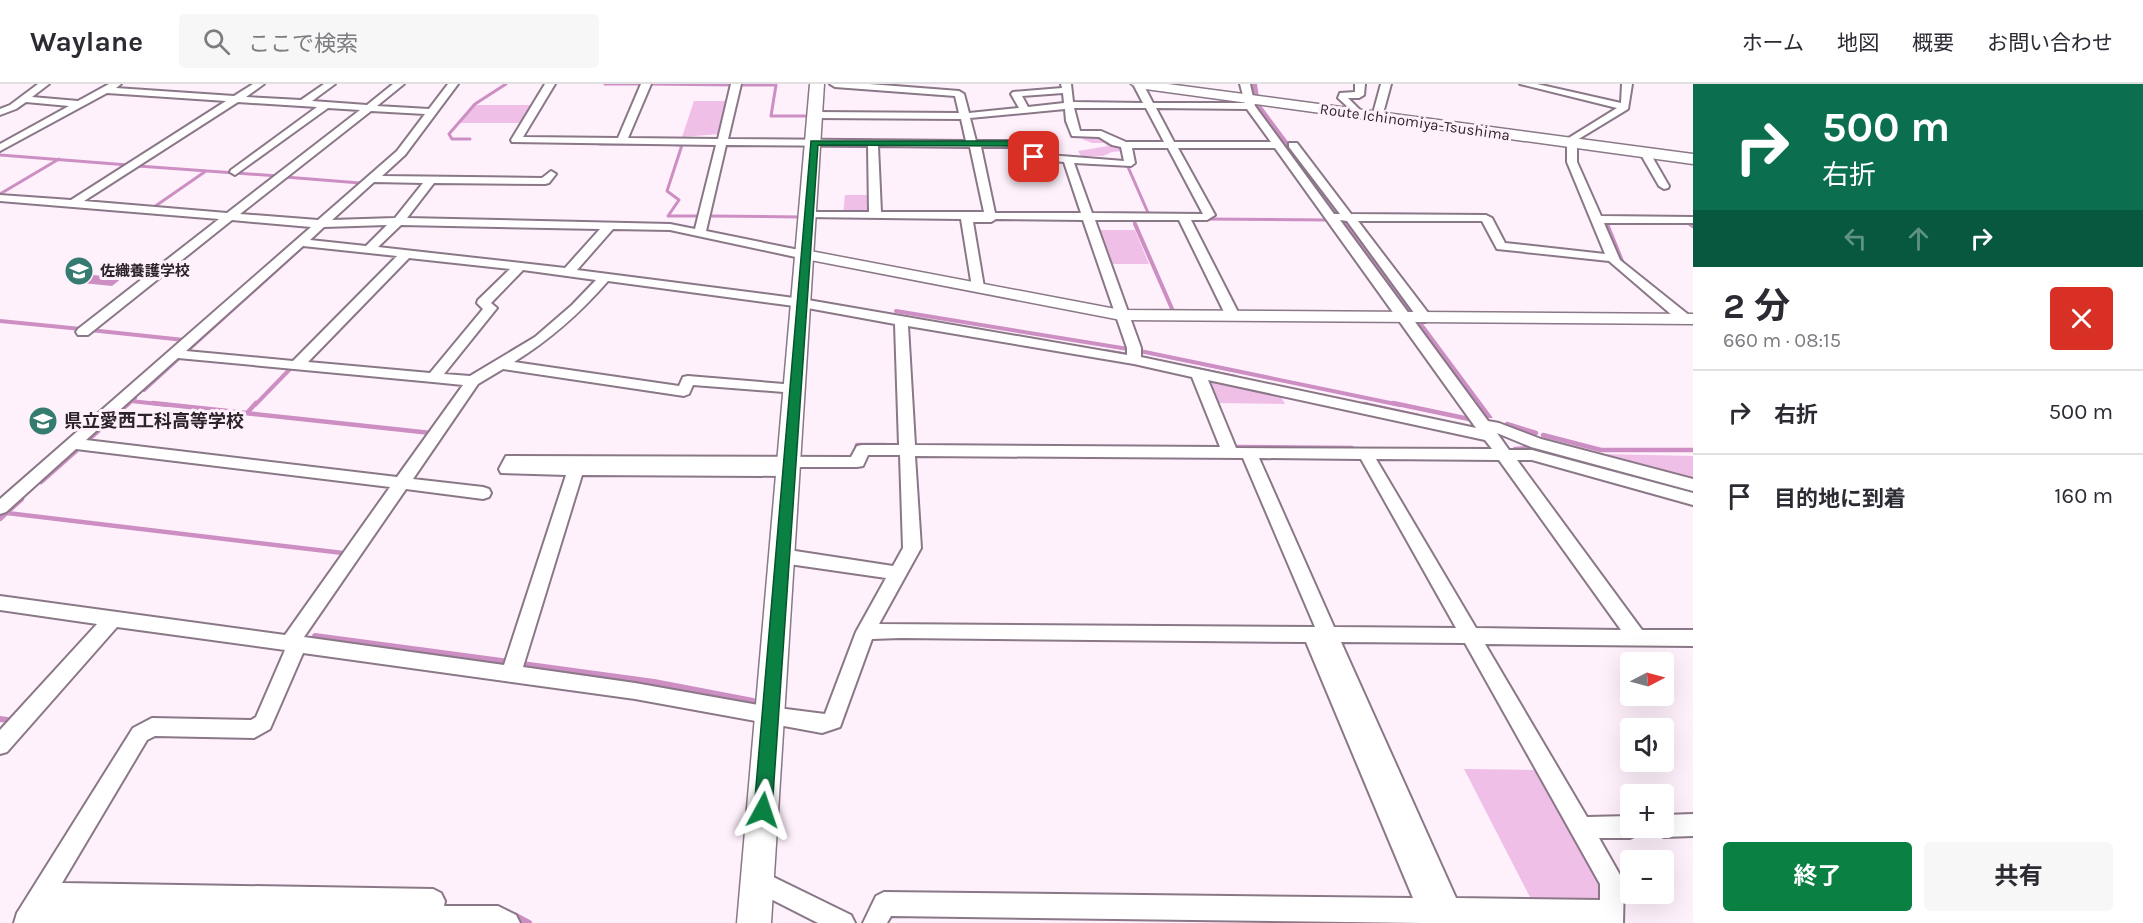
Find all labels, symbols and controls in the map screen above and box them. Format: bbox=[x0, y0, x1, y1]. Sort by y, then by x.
search box bbox=[179, 14, 599, 68]
text: Waylane bbox=[30, 25, 143, 58]
icon: search bbox=[200, 25, 233, 58]
text: ここで検索 bbox=[248, 31, 358, 57]
text: ホーム bbox=[1742, 31, 1804, 55]
text: 地図 bbox=[1837, 31, 1879, 55]
text: 概要 bbox=[1912, 31, 1954, 55]
text: お問い合わせ bbox=[1987, 31, 2113, 55]
street label: Route Ichinomiya-Tsushima bbox=[1319, 100, 1511, 144]
text: 500 m bbox=[1822, 102, 1950, 152]
icon: right bbox=[1723, 108, 1801, 186]
pin bbox=[1008, 131, 1059, 182]
icon: arrive bbox=[1017, 140, 1050, 173]
text: 右折 bbox=[1822, 159, 1876, 191]
icon: left bbox=[1839, 222, 1872, 255]
icon: ahead bbox=[1902, 222, 1935, 255]
icon: right bbox=[1965, 222, 1998, 255]
school or university icon: 佐織養護学校 bbox=[63, 255, 95, 287]
place label: 佐織養護学校 bbox=[100, 262, 190, 280]
text: 2 分 bbox=[1723, 285, 1790, 327]
button: close bbox=[2050, 287, 2113, 350]
text: 660 m · 08:15 bbox=[1723, 329, 1841, 352]
icon: right bbox=[1723, 396, 1756, 429]
text: 500 m bbox=[2049, 399, 2113, 425]
text: 右折 bbox=[1774, 402, 1818, 428]
school or university icon: 県立愛西工科高等学校 bbox=[27, 405, 59, 437]
place label: 県立愛西工科高等学校 bbox=[64, 410, 244, 432]
icon: arrive bbox=[1723, 480, 1756, 513]
text: 160 m bbox=[2054, 483, 2113, 509]
text: 目的地に到着 bbox=[1774, 486, 1906, 512]
north arrow bbox=[1620, 652, 1674, 706]
map controls bbox=[1620, 652, 1674, 904]
button: sound bbox=[1620, 718, 1674, 772]
position arrow bbox=[731, 778, 795, 842]
button: + bbox=[1620, 784, 1674, 838]
button: 終了 bbox=[1723, 842, 1912, 911]
button: 共有 bbox=[1924, 842, 2113, 911]
button: − bbox=[1620, 850, 1674, 904]

